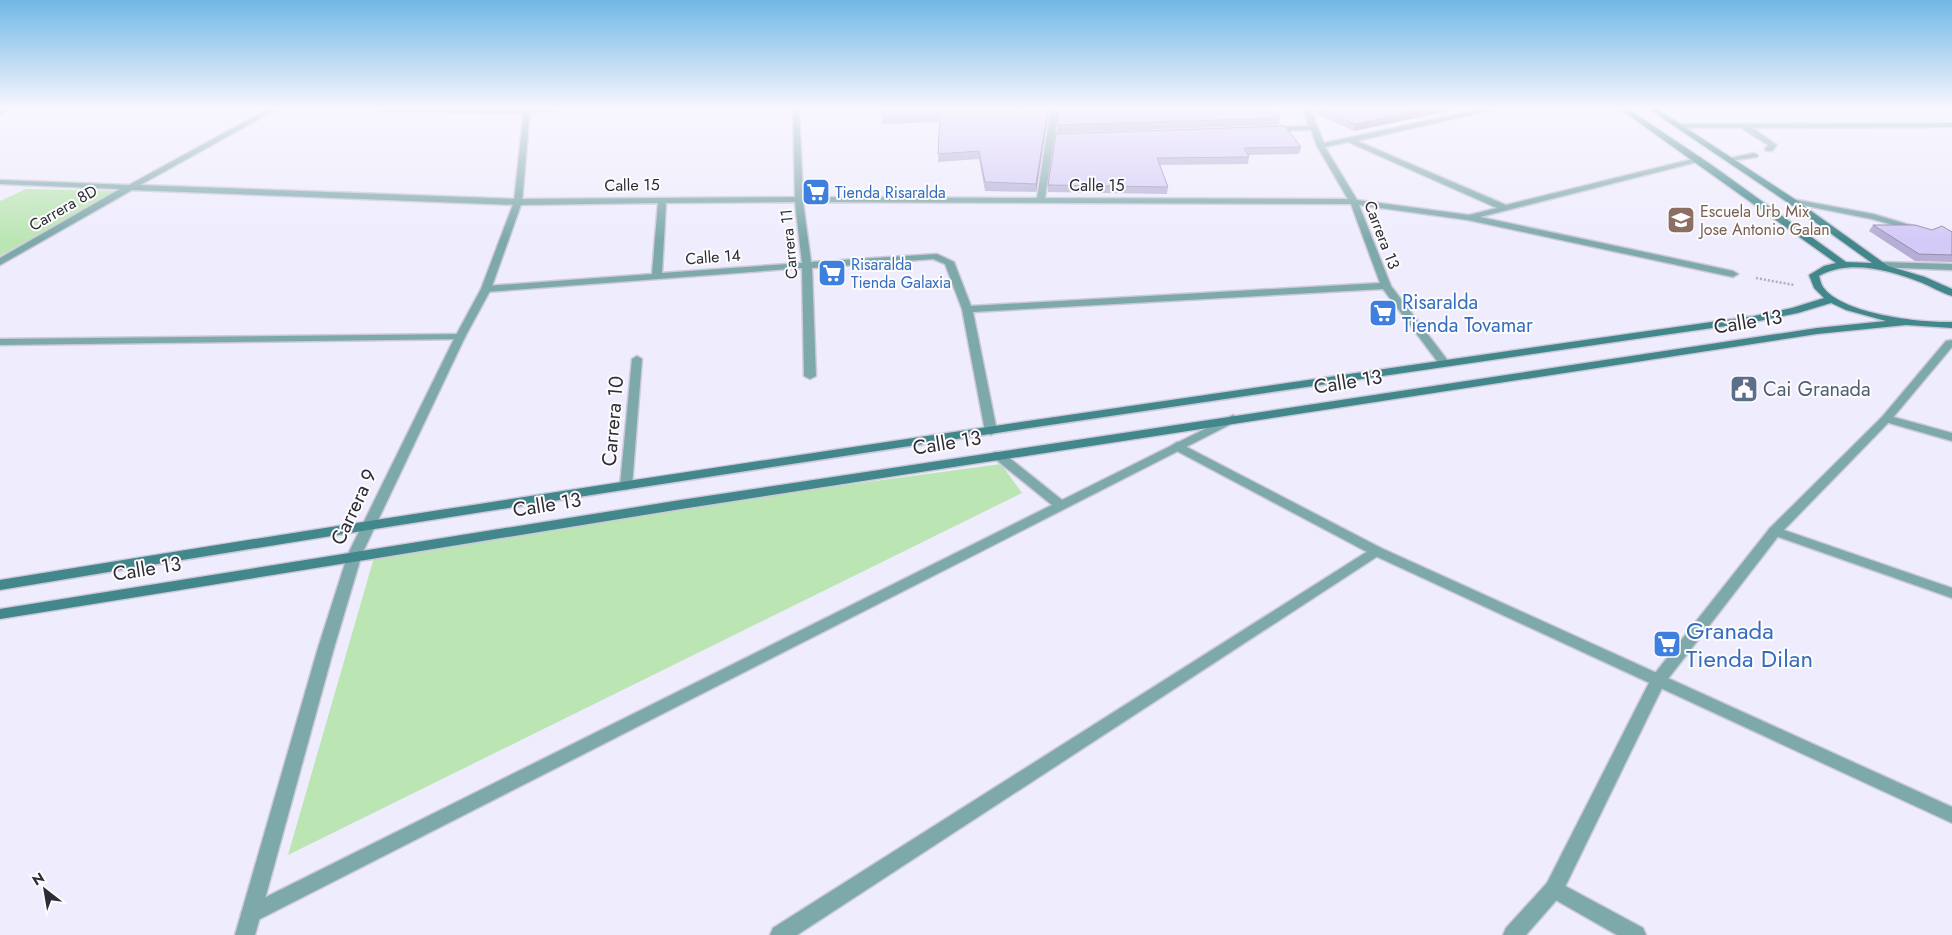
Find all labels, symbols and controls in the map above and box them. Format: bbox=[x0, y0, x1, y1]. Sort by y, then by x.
street label: Calle 15 bbox=[604, 173, 660, 197]
street label: Calle 15 bbox=[1069, 174, 1125, 197]
supermarket icon: Tienda Risaralda bbox=[801, 177, 831, 207]
street label: Carrera 8D bbox=[25, 179, 101, 237]
place label: Tienda Risaralda bbox=[835, 181, 946, 204]
street label: Carrera 13 bbox=[1358, 197, 1406, 273]
place label: Escuela Urb Mix Jose Antonio Galan bbox=[1698, 200, 1830, 241]
school or university icon: Escuela Urb Mix Jose Antonio Galan bbox=[1666, 205, 1696, 235]
street label: Carrera 11 bbox=[774, 208, 804, 280]
street label: Calle 14 bbox=[684, 244, 742, 270]
place label: Risaralda Tienda Galaxia bbox=[851, 253, 951, 294]
supermarket icon: Risaralda Tienda Galaxia bbox=[817, 258, 847, 288]
place label: Risaralda Tienda Tovamar bbox=[1402, 288, 1533, 340]
supermarket icon: Risaralda Tienda Tovamar bbox=[1368, 298, 1398, 328]
street label: Calle 13 bbox=[1712, 302, 1784, 342]
street label: Calle 13 bbox=[1312, 362, 1384, 402]
public building icon: Cai Granada bbox=[1729, 374, 1759, 404]
street label: Carrera 10 bbox=[595, 375, 631, 467]
place label: Cai Granada bbox=[1763, 375, 1871, 404]
street label: Calle 13 bbox=[911, 423, 983, 463]
street label: Carrera 9 bbox=[324, 464, 384, 550]
street label: Calle 13 bbox=[511, 485, 583, 525]
street label: Calle 13 bbox=[111, 549, 183, 589]
place label: Granada Tienda Dilan bbox=[1686, 613, 1813, 676]
supermarket icon: Granada Tienda Dilan bbox=[1652, 629, 1682, 659]
north arrow bbox=[20, 865, 70, 915]
text: N bbox=[28, 867, 48, 890]

